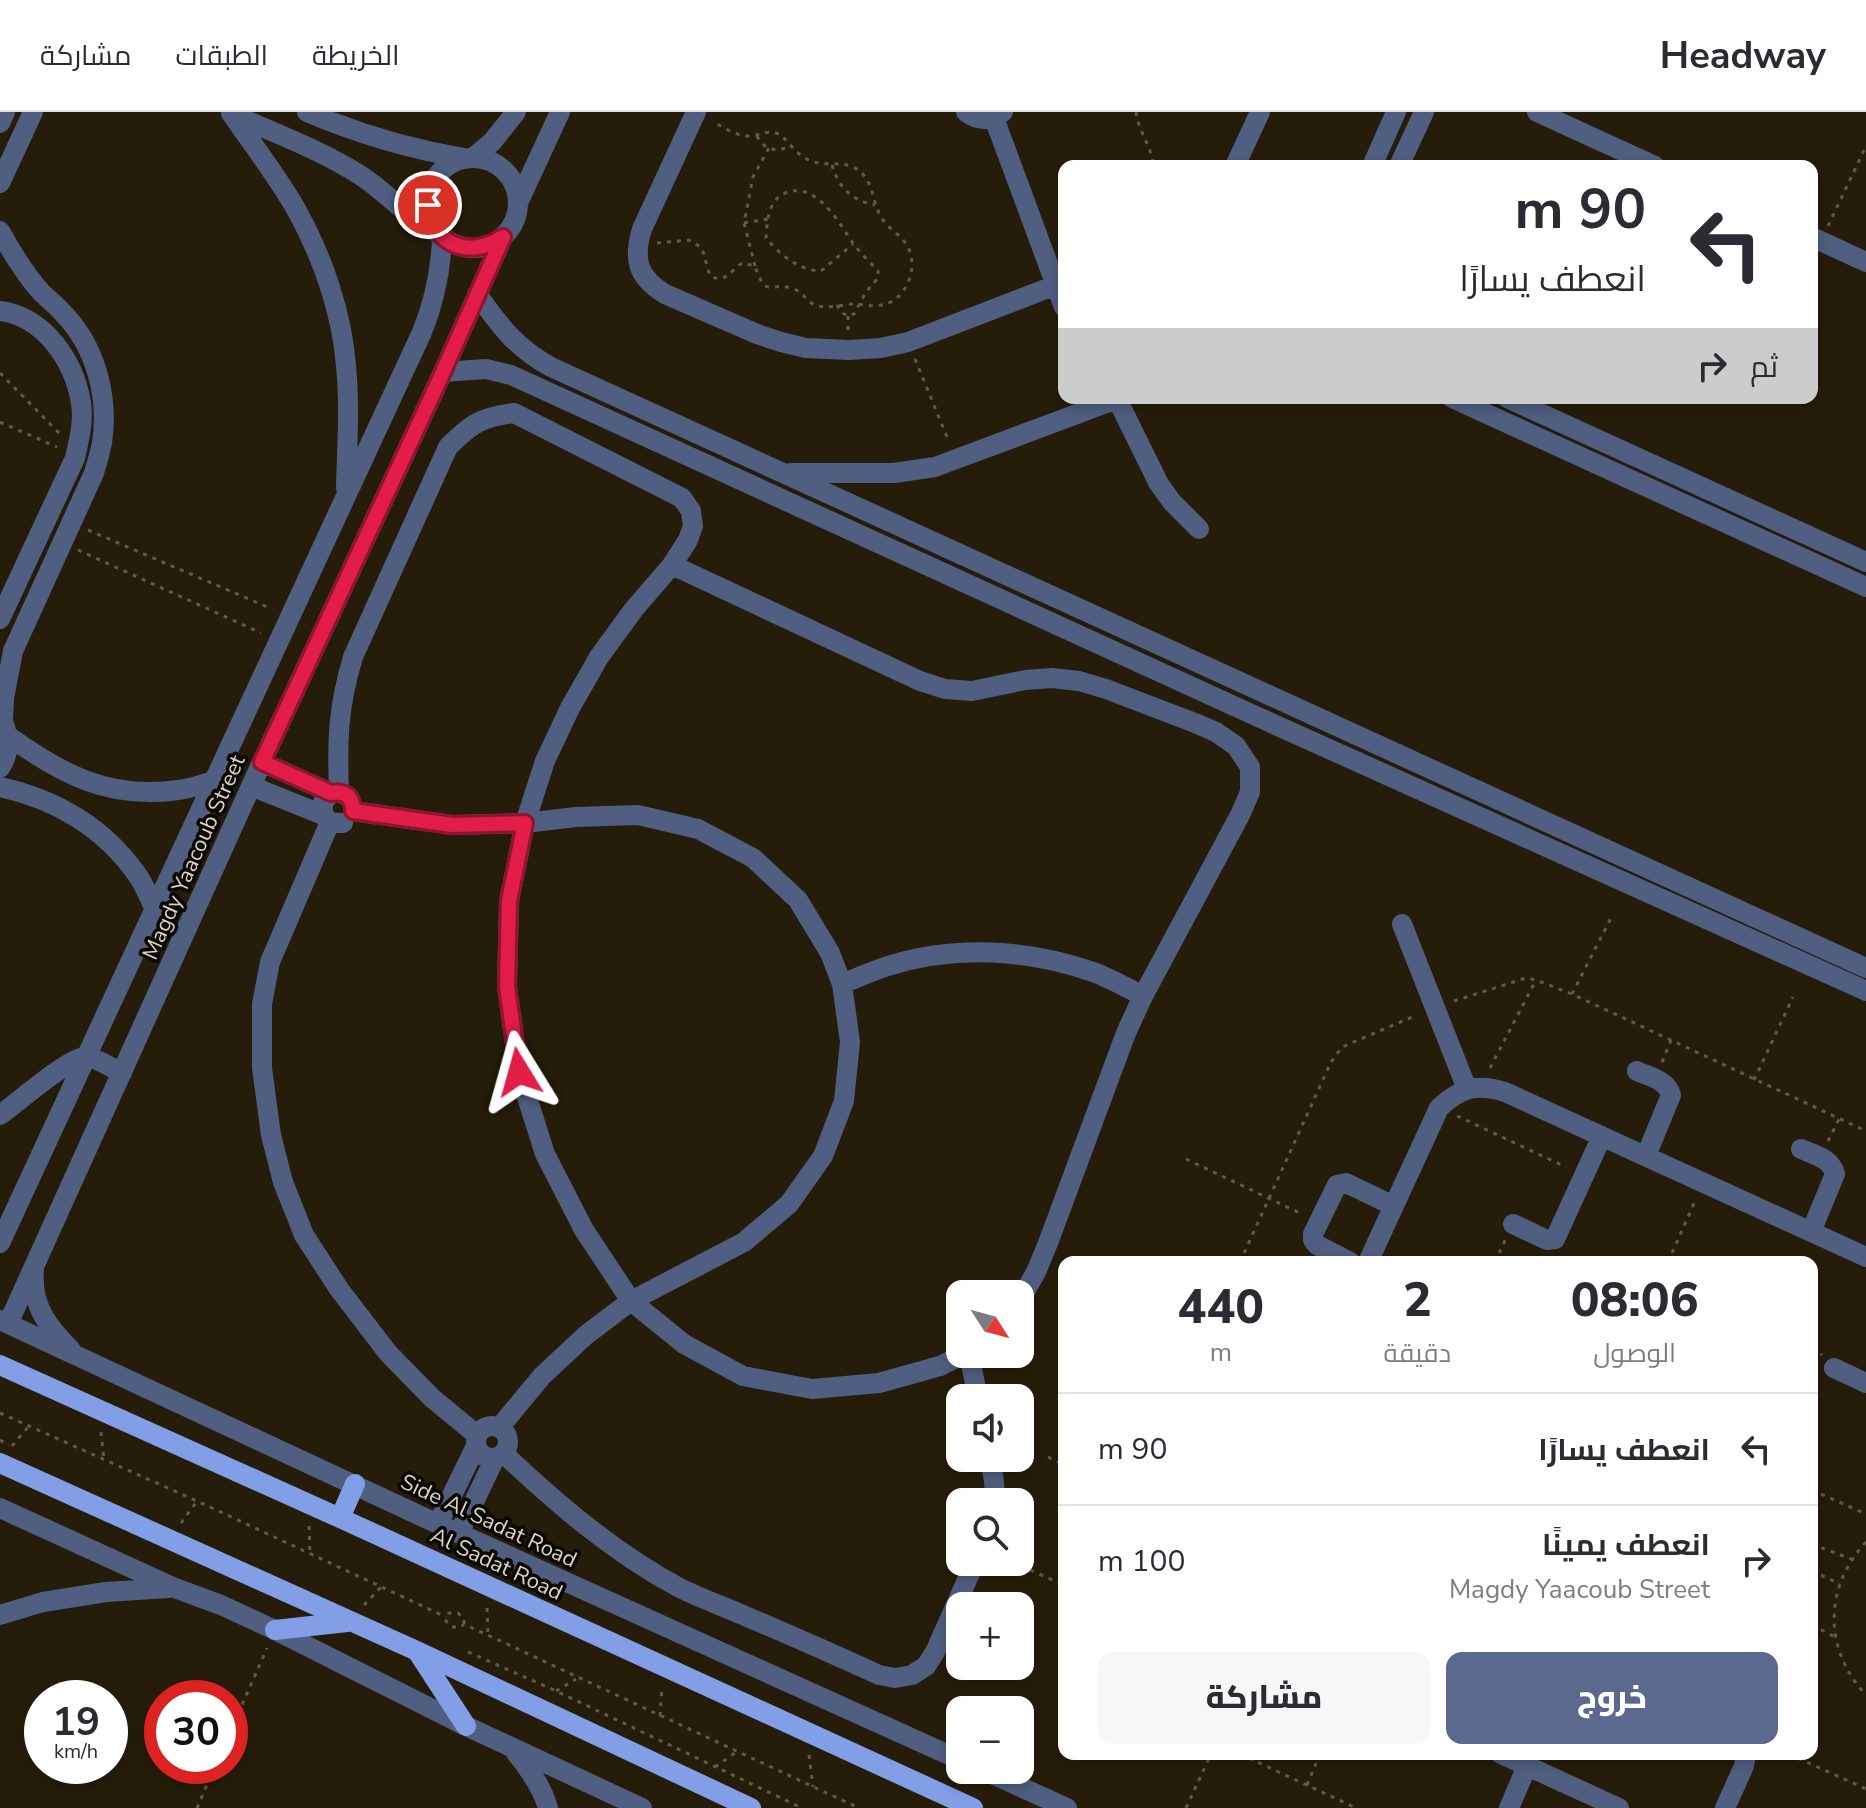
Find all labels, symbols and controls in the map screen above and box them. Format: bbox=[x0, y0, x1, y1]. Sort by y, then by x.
text: Headway bbox=[1660, 30, 1826, 81]
text: مشاركة bbox=[40, 37, 131, 75]
text: الطبقات bbox=[175, 37, 268, 75]
text: الخريطة bbox=[312, 37, 399, 75]
pin bbox=[394, 171, 462, 239]
text: 90 m bbox=[1515, 171, 1646, 248]
icon: arrive bbox=[406, 183, 450, 227]
icon: left bbox=[1674, 192, 1778, 296]
text: انعطف يسارًا bbox=[1459, 255, 1646, 304]
icon: right bbox=[1690, 344, 1734, 388]
text: ثم bbox=[1750, 347, 1778, 388]
street label: Magdy Yaacoub Street bbox=[135, 750, 253, 964]
position arrow bbox=[477, 1030, 561, 1114]
text: 2 bbox=[1403, 1267, 1432, 1333]
text: 08:06 bbox=[1571, 1267, 1698, 1333]
text: 440 bbox=[1178, 1274, 1264, 1340]
north arrow bbox=[946, 1280, 1034, 1368]
map controls bbox=[946, 1280, 1034, 1784]
text: m bbox=[1210, 1335, 1232, 1370]
text: دقيقة bbox=[1384, 1336, 1451, 1371]
text: الوصول bbox=[1593, 1336, 1676, 1371]
button: sound bbox=[946, 1384, 1034, 1472]
icon: left bbox=[1734, 1427, 1778, 1471]
text: 90 m bbox=[1098, 1429, 1167, 1470]
text: انعطف يسارًا bbox=[1538, 1430, 1710, 1471]
street label: Side Al Sadat Road bbox=[397, 1468, 581, 1572]
button: search bbox=[946, 1488, 1034, 1576]
street label: Al Sadat Road bbox=[427, 1521, 567, 1605]
text: انعطف يمينًا bbox=[1542, 1525, 1710, 1566]
icon: right bbox=[1734, 1539, 1778, 1583]
text: 100 m bbox=[1098, 1541, 1185, 1582]
text: Magdy Yaacoub Street bbox=[1449, 1572, 1710, 1607]
button: + bbox=[946, 1592, 1034, 1680]
button: مشاركة bbox=[1098, 1652, 1430, 1744]
button: خروج bbox=[1446, 1652, 1778, 1744]
speed limit sign: 30 bbox=[144, 1680, 248, 1784]
text: 19 bbox=[52, 1695, 100, 1749]
button: − bbox=[946, 1696, 1034, 1784]
text: km/h bbox=[54, 1738, 98, 1765]

